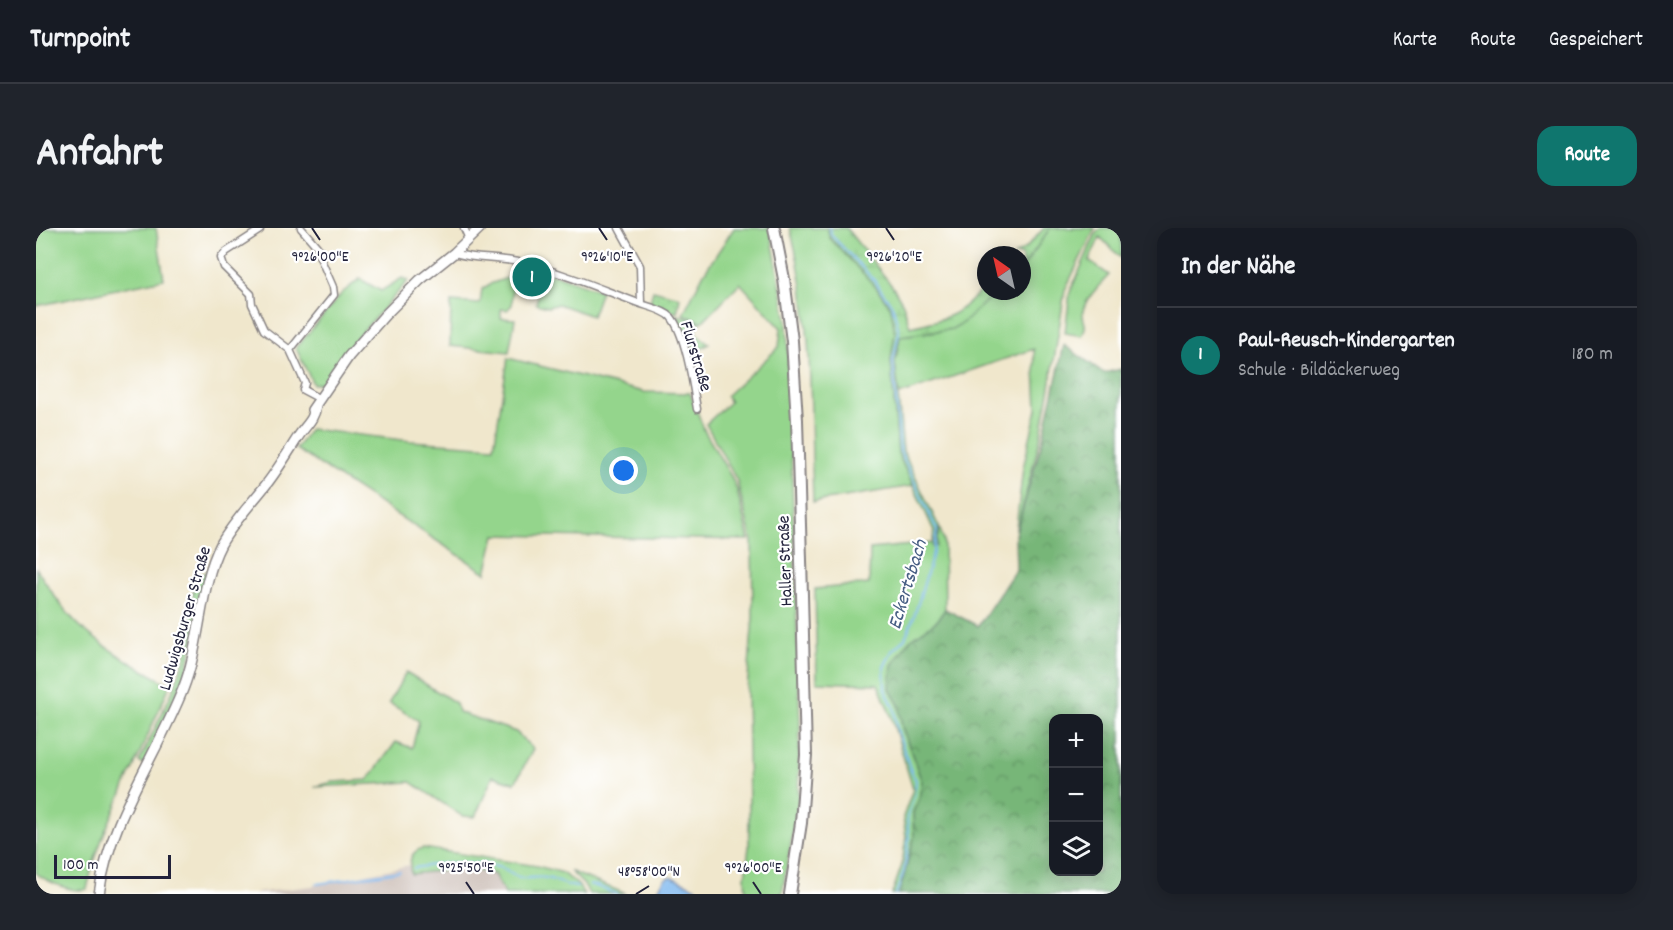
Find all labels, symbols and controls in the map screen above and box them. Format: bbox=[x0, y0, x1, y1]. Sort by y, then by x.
text: Turnpoint bbox=[30, 21, 130, 61]
text: Karte bbox=[1393, 26, 1437, 56]
text: Route bbox=[1470, 26, 1516, 56]
text: Gespeichert bbox=[1549, 26, 1643, 56]
text: Anfahrt bbox=[36, 126, 163, 186]
button: Route bbox=[1537, 126, 1637, 186]
north arrow bbox=[977, 246, 1031, 300]
text: 9°26'00"E bbox=[291, 247, 349, 269]
text: 9°26'10"E bbox=[581, 247, 633, 269]
text: 9°26'20"E bbox=[866, 247, 922, 269]
text: In der Nähe bbox=[1181, 249, 1295, 286]
pin: 1 bbox=[512, 254, 552, 300]
street label: Flurstraße bbox=[672, 318, 717, 395]
text: Paul-Reusch-Kindergarten bbox=[1238, 326, 1455, 357]
text: 1 bbox=[1198, 341, 1203, 369]
text: 180 m bbox=[1571, 341, 1613, 369]
text: Schule · Bildäckerweg bbox=[1238, 357, 1400, 385]
your location bbox=[609, 456, 638, 485]
street label: Haller Straße bbox=[772, 515, 801, 607]
water label: Eckertsbach bbox=[882, 536, 936, 633]
street label: Ludwigsburger Straße bbox=[154, 544, 219, 694]
map controls bbox=[1049, 714, 1103, 876]
button: + bbox=[1049, 714, 1103, 768]
button: − bbox=[1049, 768, 1103, 822]
button: layers bbox=[1049, 822, 1103, 876]
scale bar bbox=[54, 852, 171, 880]
text: 100 m bbox=[63, 854, 99, 877]
text: 9°25'50"E bbox=[438, 858, 494, 880]
text: 9°26'00"E bbox=[724, 858, 782, 880]
text: 48°58'00"N bbox=[618, 862, 680, 884]

